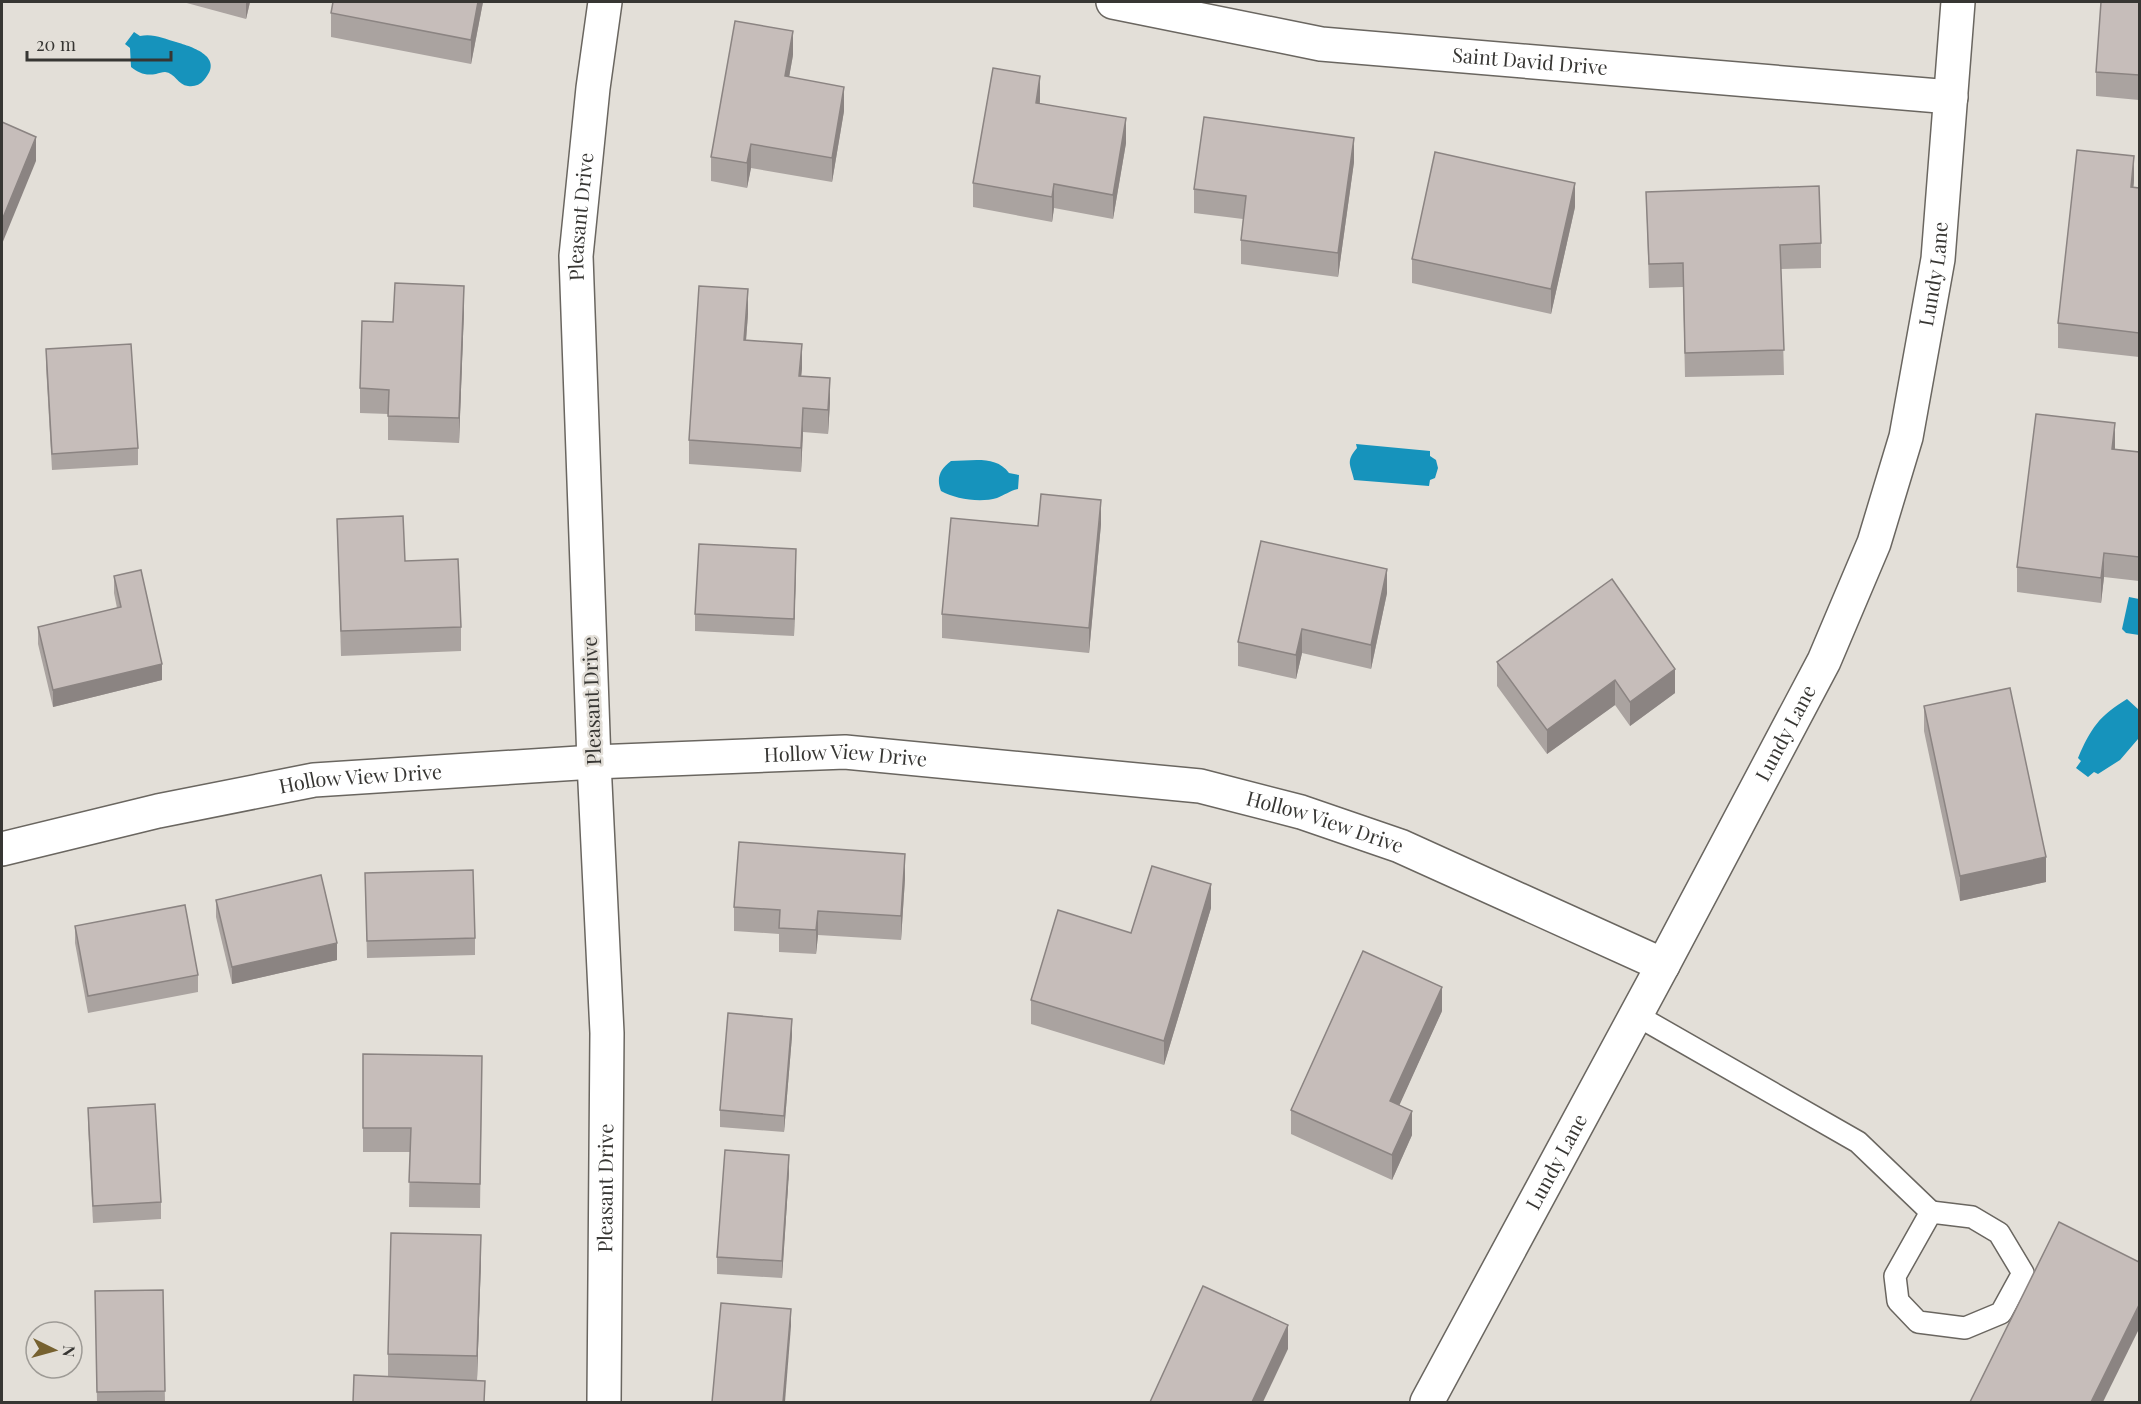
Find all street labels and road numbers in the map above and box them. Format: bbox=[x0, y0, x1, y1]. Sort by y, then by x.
street label: Saint David Drive bbox=[1451, 40, 1609, 80]
street label: Pleasant Drive bbox=[561, 151, 598, 282]
street label: Lundy Lane bbox=[1911, 221, 1953, 328]
street label: Pleasant Drive bbox=[575, 636, 606, 766]
street label: Lundy Lane bbox=[1748, 680, 1821, 785]
street label: Hollow View Drive bbox=[763, 737, 929, 772]
street label: Hollow View Drive bbox=[276, 757, 443, 799]
street label: Hollow View Drive bbox=[1244, 783, 1408, 858]
street label: Lundy Lane bbox=[1519, 1108, 1592, 1214]
street label: Pleasant Drive bbox=[590, 1124, 618, 1252]

